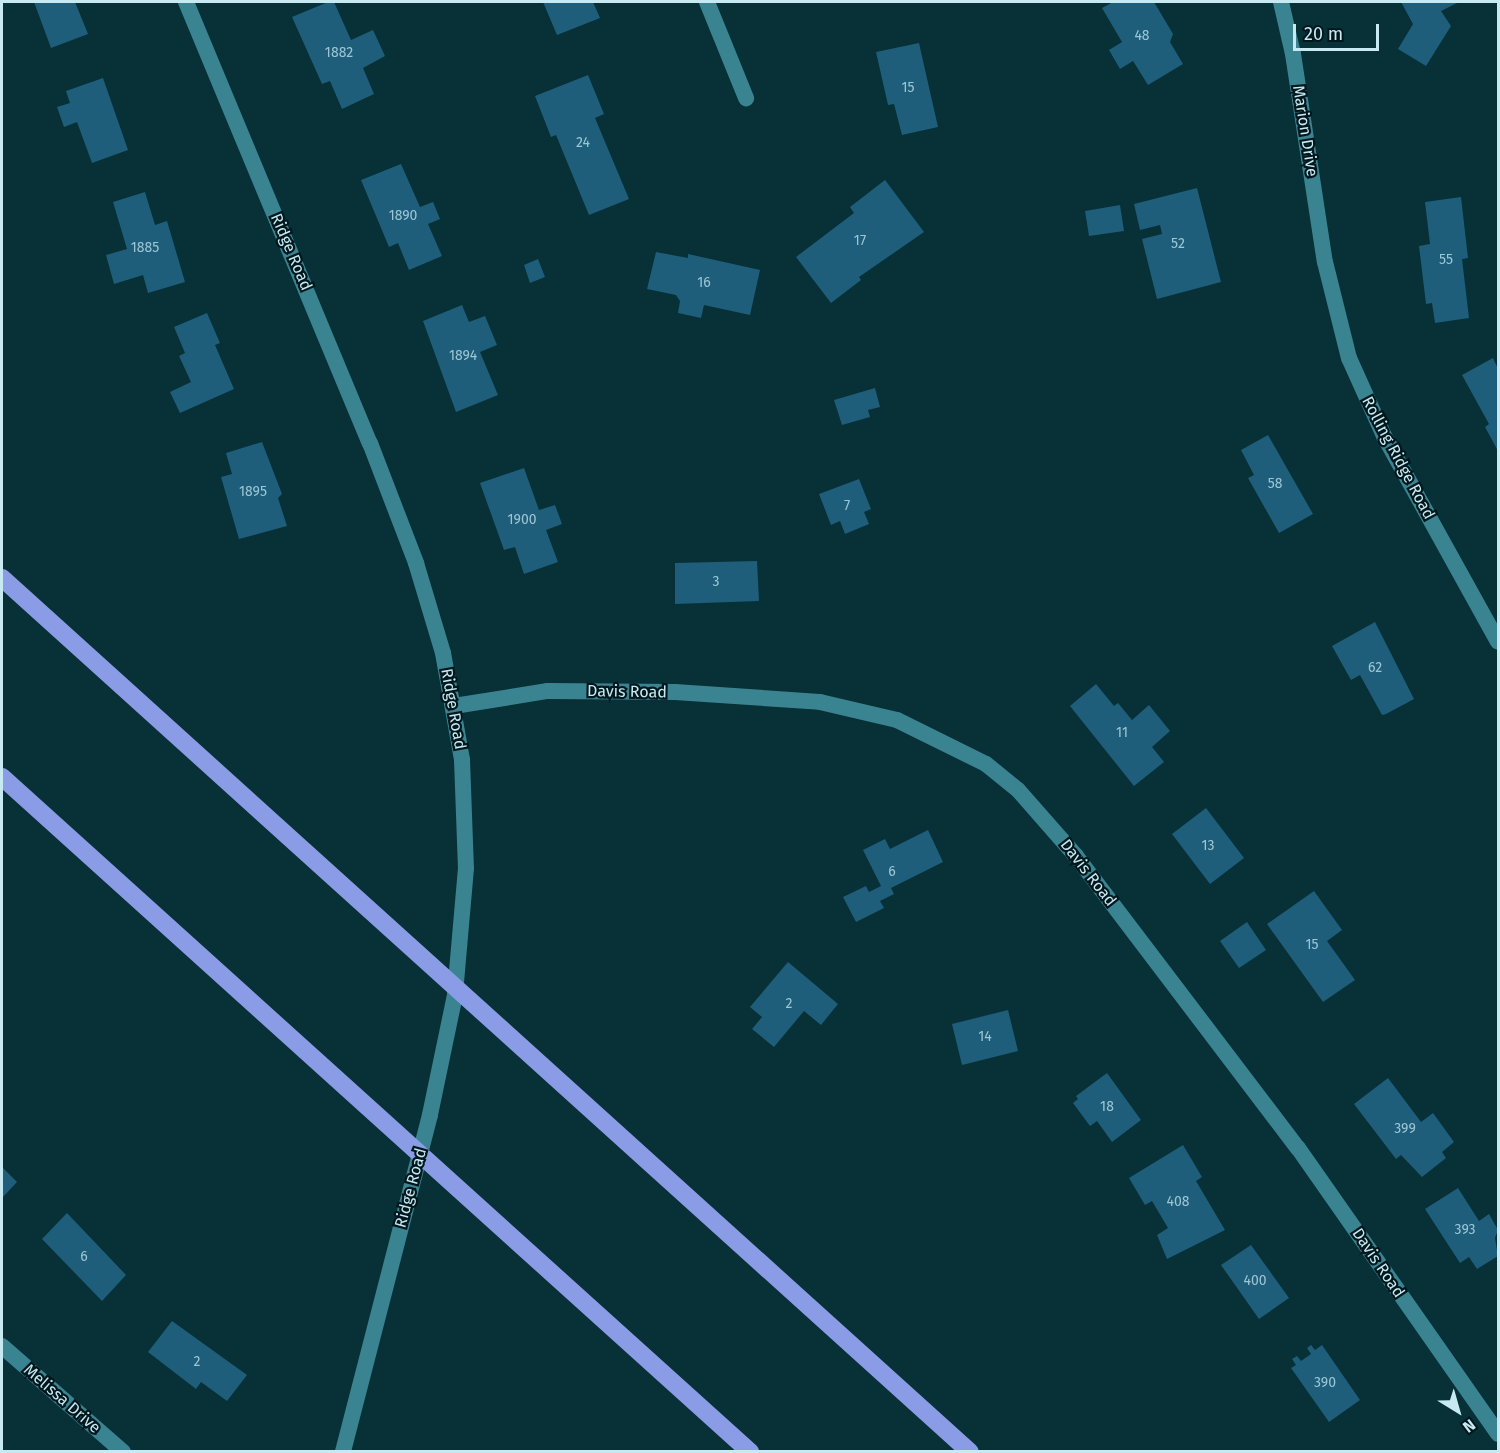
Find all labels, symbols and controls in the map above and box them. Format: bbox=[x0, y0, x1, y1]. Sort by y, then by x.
scale bar bbox=[1296, 12, 1382, 50]
text: 20 m bbox=[1304, 23, 1343, 45]
house number: 48 bbox=[1134, 28, 1150, 44]
house number: 1882 bbox=[325, 45, 353, 61]
house number: 15 bbox=[901, 80, 915, 96]
street label: Marion Drive bbox=[1288, 84, 1322, 178]
house number: 24 bbox=[576, 135, 590, 151]
house number: 1890 bbox=[389, 208, 417, 224]
street label: Ridge Road bbox=[266, 211, 316, 293]
house number: 17 bbox=[854, 233, 866, 249]
house number: 52 bbox=[1171, 236, 1185, 252]
house number: 1885 bbox=[131, 240, 159, 256]
house number: 55 bbox=[1439, 252, 1453, 268]
house number: 16 bbox=[697, 275, 711, 291]
house number: 1894 bbox=[449, 348, 477, 364]
street label: Rolling Ridge Road bbox=[1358, 393, 1438, 523]
house number: 58 bbox=[1268, 476, 1282, 492]
house number: 1895 bbox=[239, 484, 267, 500]
house number: 7 bbox=[844, 498, 850, 514]
house number: 1900 bbox=[507, 512, 537, 528]
house number: 3 bbox=[713, 574, 719, 590]
house number: 62 bbox=[1368, 660, 1382, 676]
street label: Ridge Road bbox=[436, 667, 470, 751]
street label: Davis Road bbox=[587, 682, 667, 702]
house number: 11 bbox=[1116, 725, 1128, 741]
street label: Davis Road bbox=[1056, 836, 1120, 910]
house number: 13 bbox=[1201, 838, 1215, 854]
house number: 6 bbox=[888, 864, 896, 880]
house number: 15 bbox=[1305, 937, 1319, 953]
house number: 2 bbox=[786, 996, 792, 1012]
house number: 14 bbox=[978, 1029, 992, 1045]
house number: 18 bbox=[1100, 1099, 1114, 1115]
house number: 399 bbox=[1394, 1121, 1416, 1137]
street label: Ridge Road bbox=[391, 1146, 431, 1230]
house number: 408 bbox=[1167, 1194, 1189, 1210]
house number: 393 bbox=[1455, 1222, 1475, 1238]
street label: Davis Road bbox=[1348, 1225, 1408, 1301]
house number: 6 bbox=[80, 1249, 88, 1265]
house number: 400 bbox=[1243, 1273, 1267, 1289]
house number: 2 bbox=[194, 1354, 200, 1370]
street label: Melissa Drive bbox=[20, 1360, 104, 1438]
house number: 390 bbox=[1314, 1375, 1336, 1391]
north arrow bbox=[1428, 1381, 1488, 1441]
text: N bbox=[1459, 1415, 1479, 1437]

